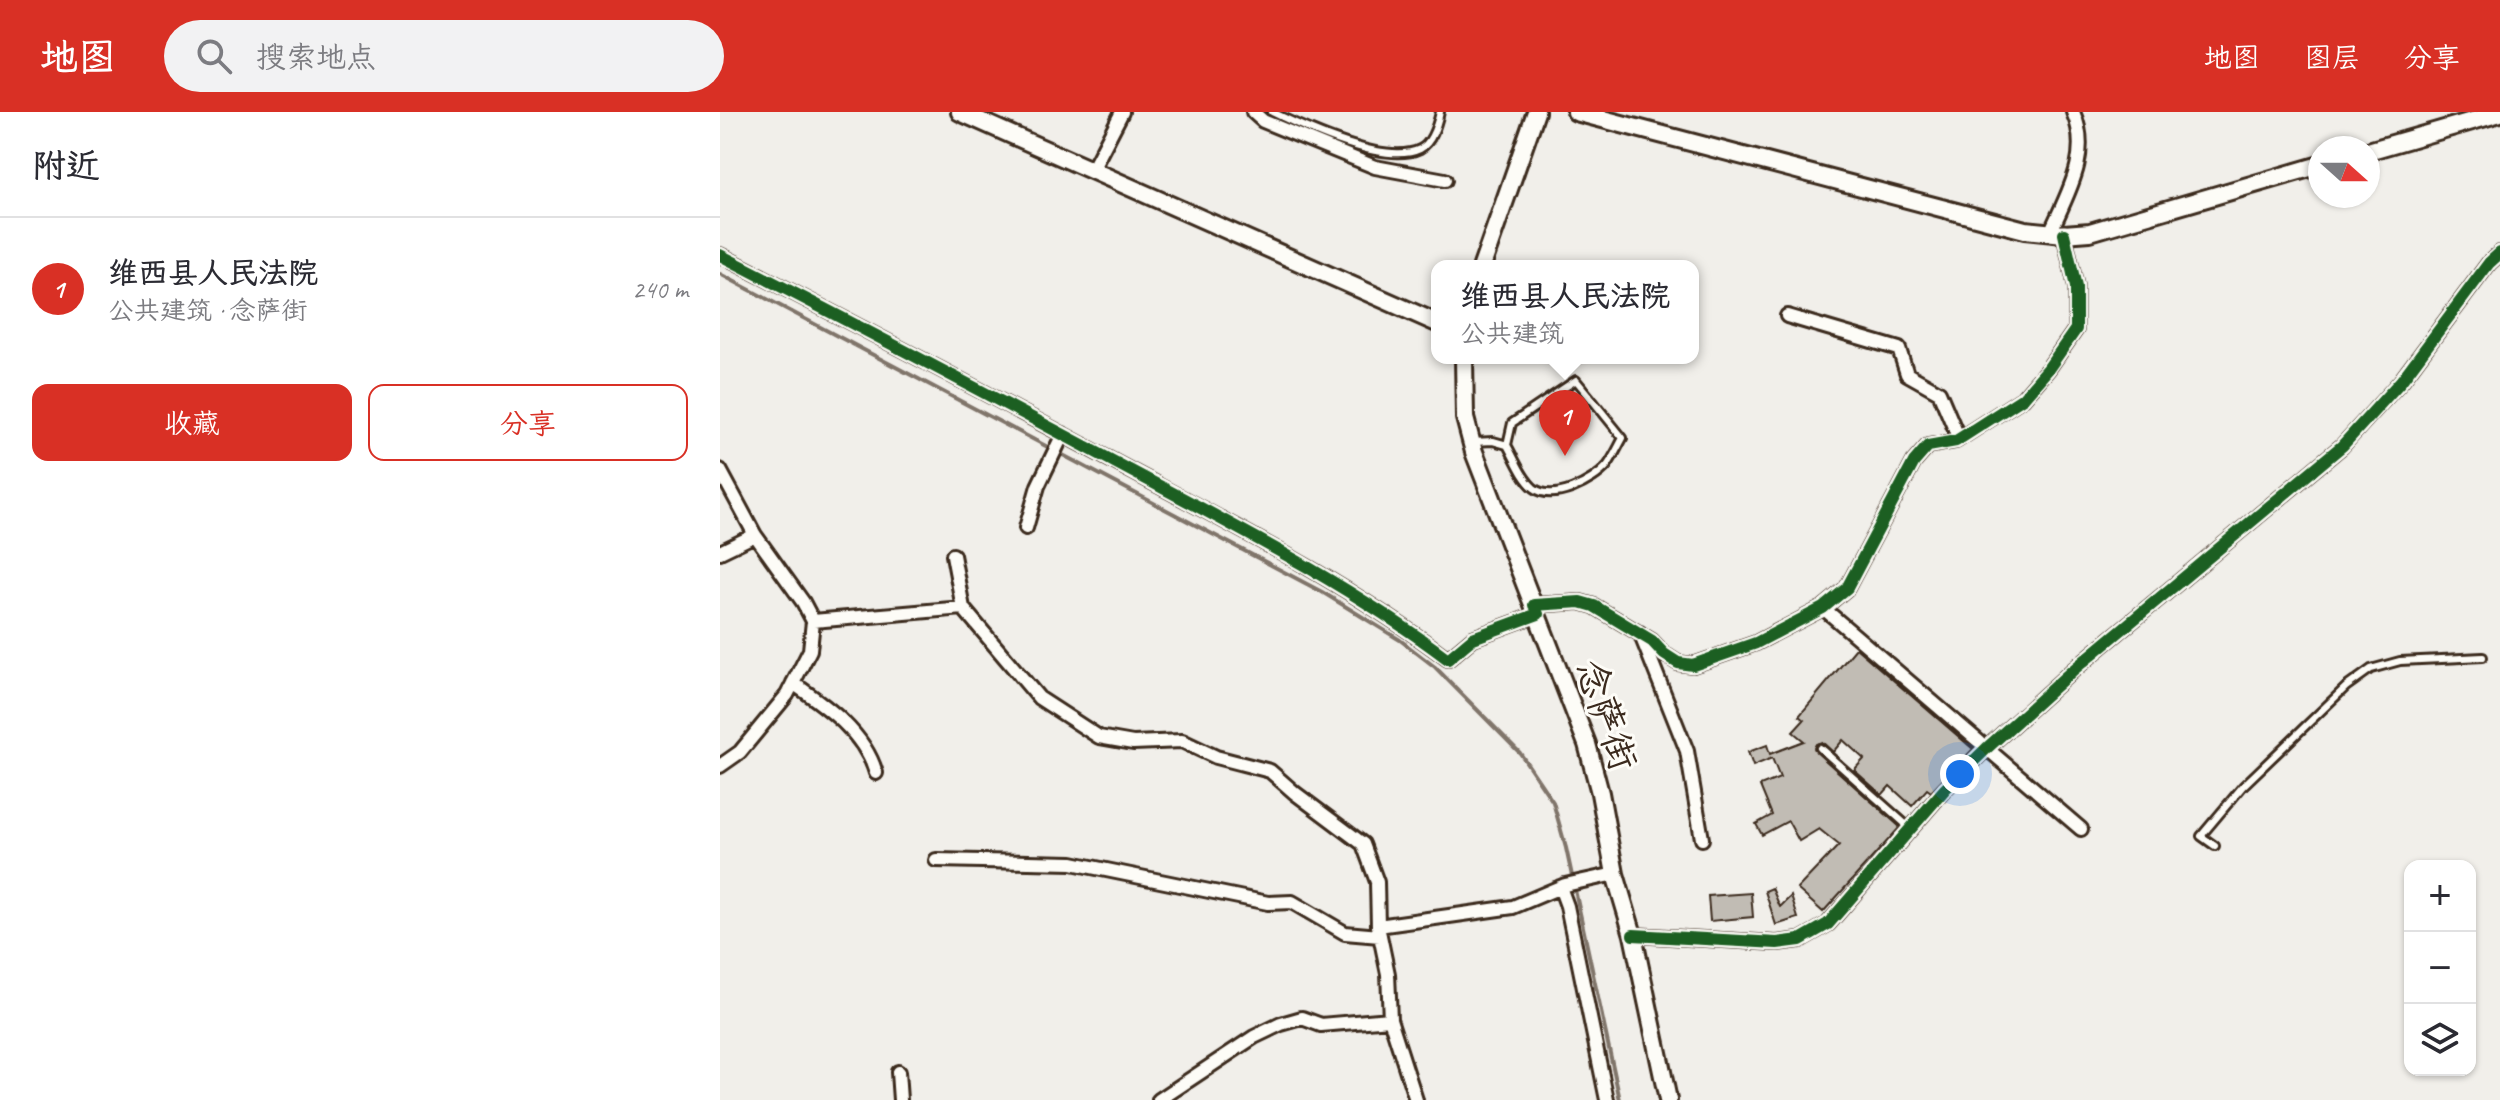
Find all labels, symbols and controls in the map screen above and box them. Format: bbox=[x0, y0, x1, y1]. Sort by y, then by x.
search box bbox=[164, 20, 724, 92]
text: 地图 bbox=[40, 34, 116, 81]
icon: search bbox=[192, 34, 236, 78]
text: 搜索地点 bbox=[256, 38, 376, 76]
text: 地图 bbox=[2204, 40, 2260, 75]
text: 图层 bbox=[2304, 40, 2360, 75]
text: 分享 bbox=[2404, 40, 2460, 75]
north arrow bbox=[2308, 136, 2380, 208]
text: 附近 bbox=[32, 144, 100, 187]
text: 维西县人民法院 bbox=[108, 254, 318, 292]
popup bbox=[1431, 260, 1699, 364]
text: 1 bbox=[52, 273, 64, 306]
text: 240 m bbox=[632, 273, 688, 306]
text: 维西县人民法院 bbox=[1460, 277, 1670, 315]
text: 公共建筑 · 念萨街 bbox=[108, 294, 307, 327]
text: 公共建筑 bbox=[1460, 317, 1564, 350]
button: 收藏 bbox=[32, 384, 352, 461]
button: 分享 bbox=[368, 384, 688, 461]
pin: 1 bbox=[1539, 390, 1591, 456]
street label: 念萨街 bbox=[1566, 654, 1647, 777]
your location bbox=[1940, 754, 1980, 794]
map controls bbox=[2404, 860, 2476, 1076]
button: + bbox=[2404, 860, 2476, 932]
button: − bbox=[2404, 932, 2476, 1004]
button: layers bbox=[2404, 1004, 2476, 1076]

